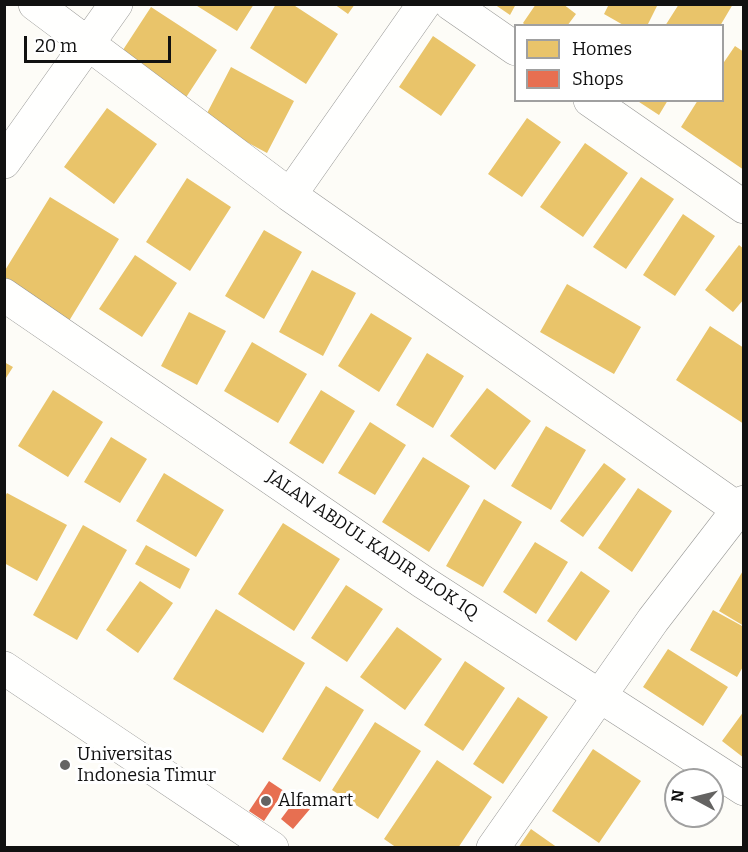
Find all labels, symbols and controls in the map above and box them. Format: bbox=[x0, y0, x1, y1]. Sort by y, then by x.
scale bar bbox=[27, 24, 174, 62]
legend bbox=[514, 24, 724, 102]
text: 20 m bbox=[35, 35, 77, 57]
text: Homes bbox=[572, 38, 632, 60]
text: Shops bbox=[572, 68, 624, 90]
street label: JALAN ABDUL KADIR BLOK 1Q bbox=[262, 466, 482, 624]
place label: Universitas Indonesia Timur bbox=[77, 744, 216, 786]
marker: Universitas Indonesia Timur bbox=[58, 758, 72, 772]
north arrow bbox=[664, 768, 724, 828]
text: N bbox=[667, 789, 688, 803]
place label: Alfamart bbox=[278, 790, 353, 812]
marker: Alfamart bbox=[259, 794, 273, 808]

